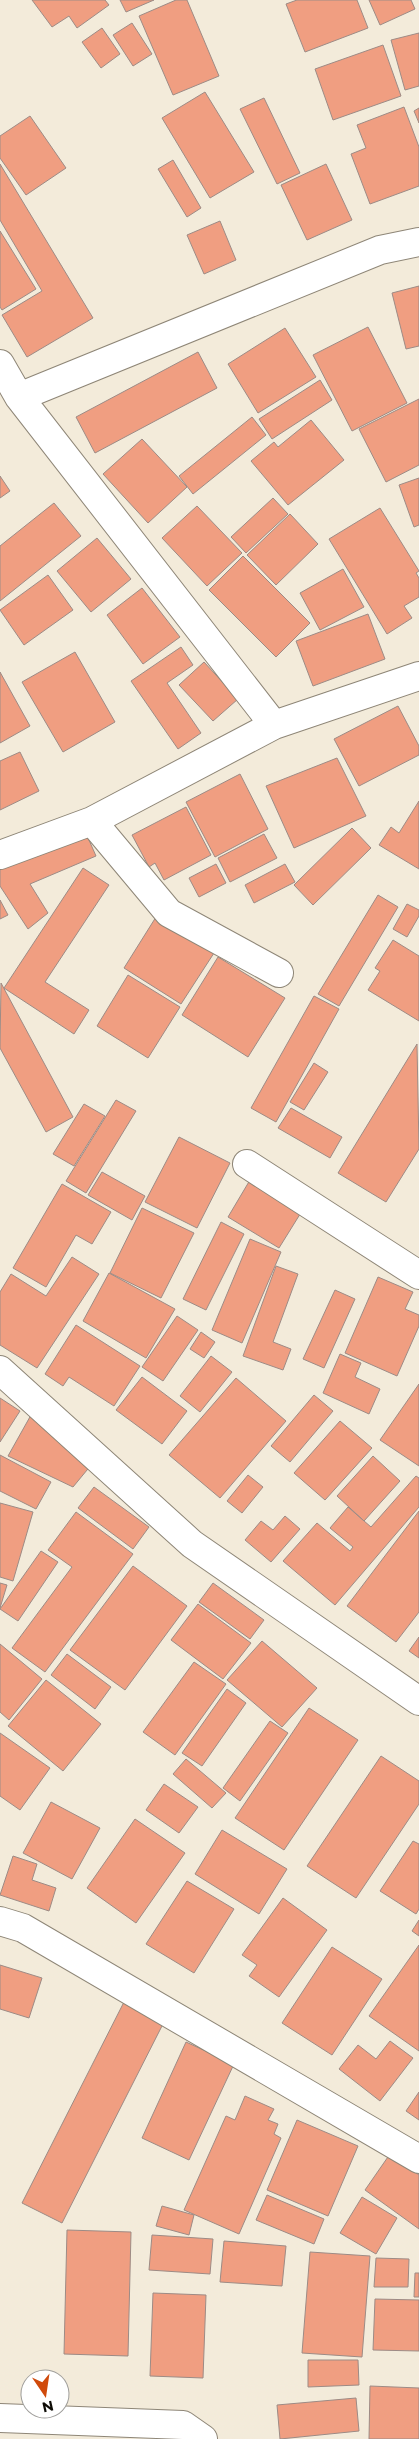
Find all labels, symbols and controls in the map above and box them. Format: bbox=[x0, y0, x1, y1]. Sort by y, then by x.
north arrow bbox=[20, 2369, 70, 2419]
text: N bbox=[40, 2397, 55, 2417]

